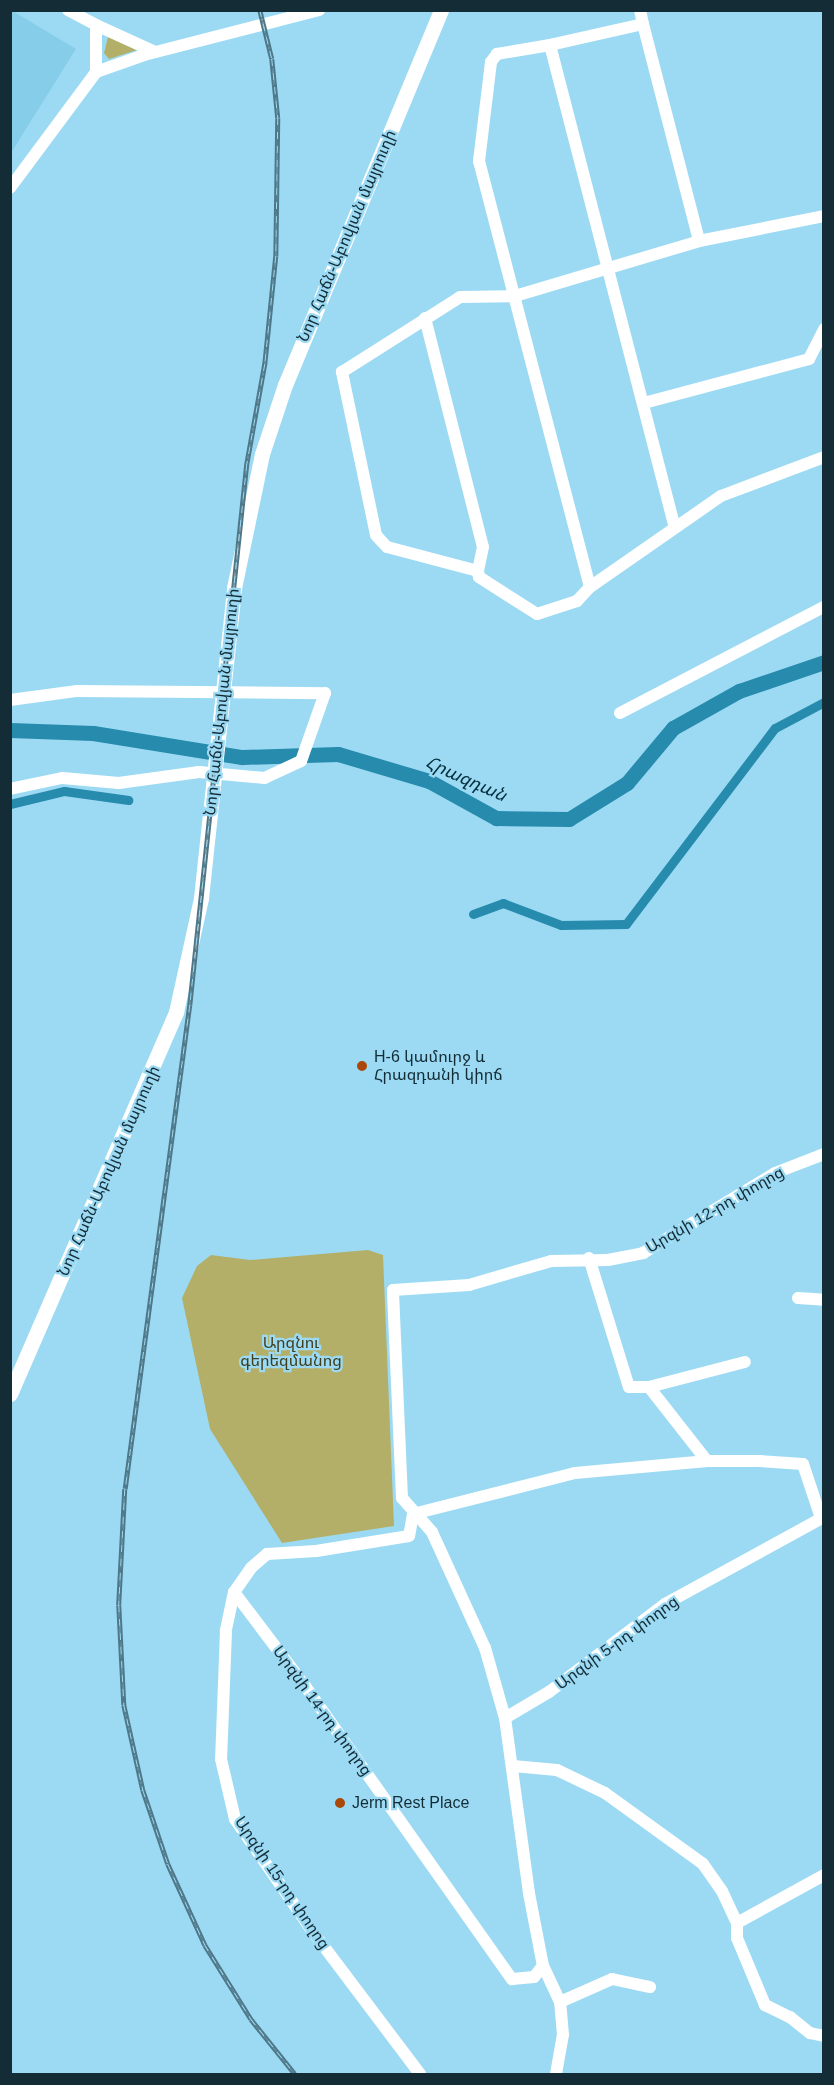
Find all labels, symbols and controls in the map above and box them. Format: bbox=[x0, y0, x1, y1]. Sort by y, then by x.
street label: Նոր Հաճն-Աբովյան մայրուղի bbox=[294, 127, 400, 345]
street label: Նոր Հաճն-Աբովյան մայրուղի bbox=[201, 587, 243, 817]
water label: Հրազդան bbox=[422, 752, 510, 806]
place label: H-6 կամուրջ և Հրազդանի կիրճ bbox=[374, 1047, 502, 1085]
marker: H-6 կամուրջ և Հրազդանի կիրճ bbox=[355, 1059, 369, 1073]
street label: Նոր Հաճն-Աբովյան մայրուղի bbox=[54, 1063, 164, 1279]
street label: Արզնի 12-րդ փողոց bbox=[643, 1163, 787, 1257]
park label: Արզնու գերեզմանոց bbox=[240, 1333, 342, 1371]
street label: Արզնի 5-րդ փողոց bbox=[552, 1592, 682, 1694]
street label: Արզնի 14-րդ փողոց bbox=[268, 1642, 376, 1780]
place label: Jerm Rest Place bbox=[352, 1793, 469, 1813]
marker: Jerm Rest Place bbox=[333, 1796, 347, 1810]
street label: Արզնի 15-րդ փողոց bbox=[230, 1813, 334, 1953]

